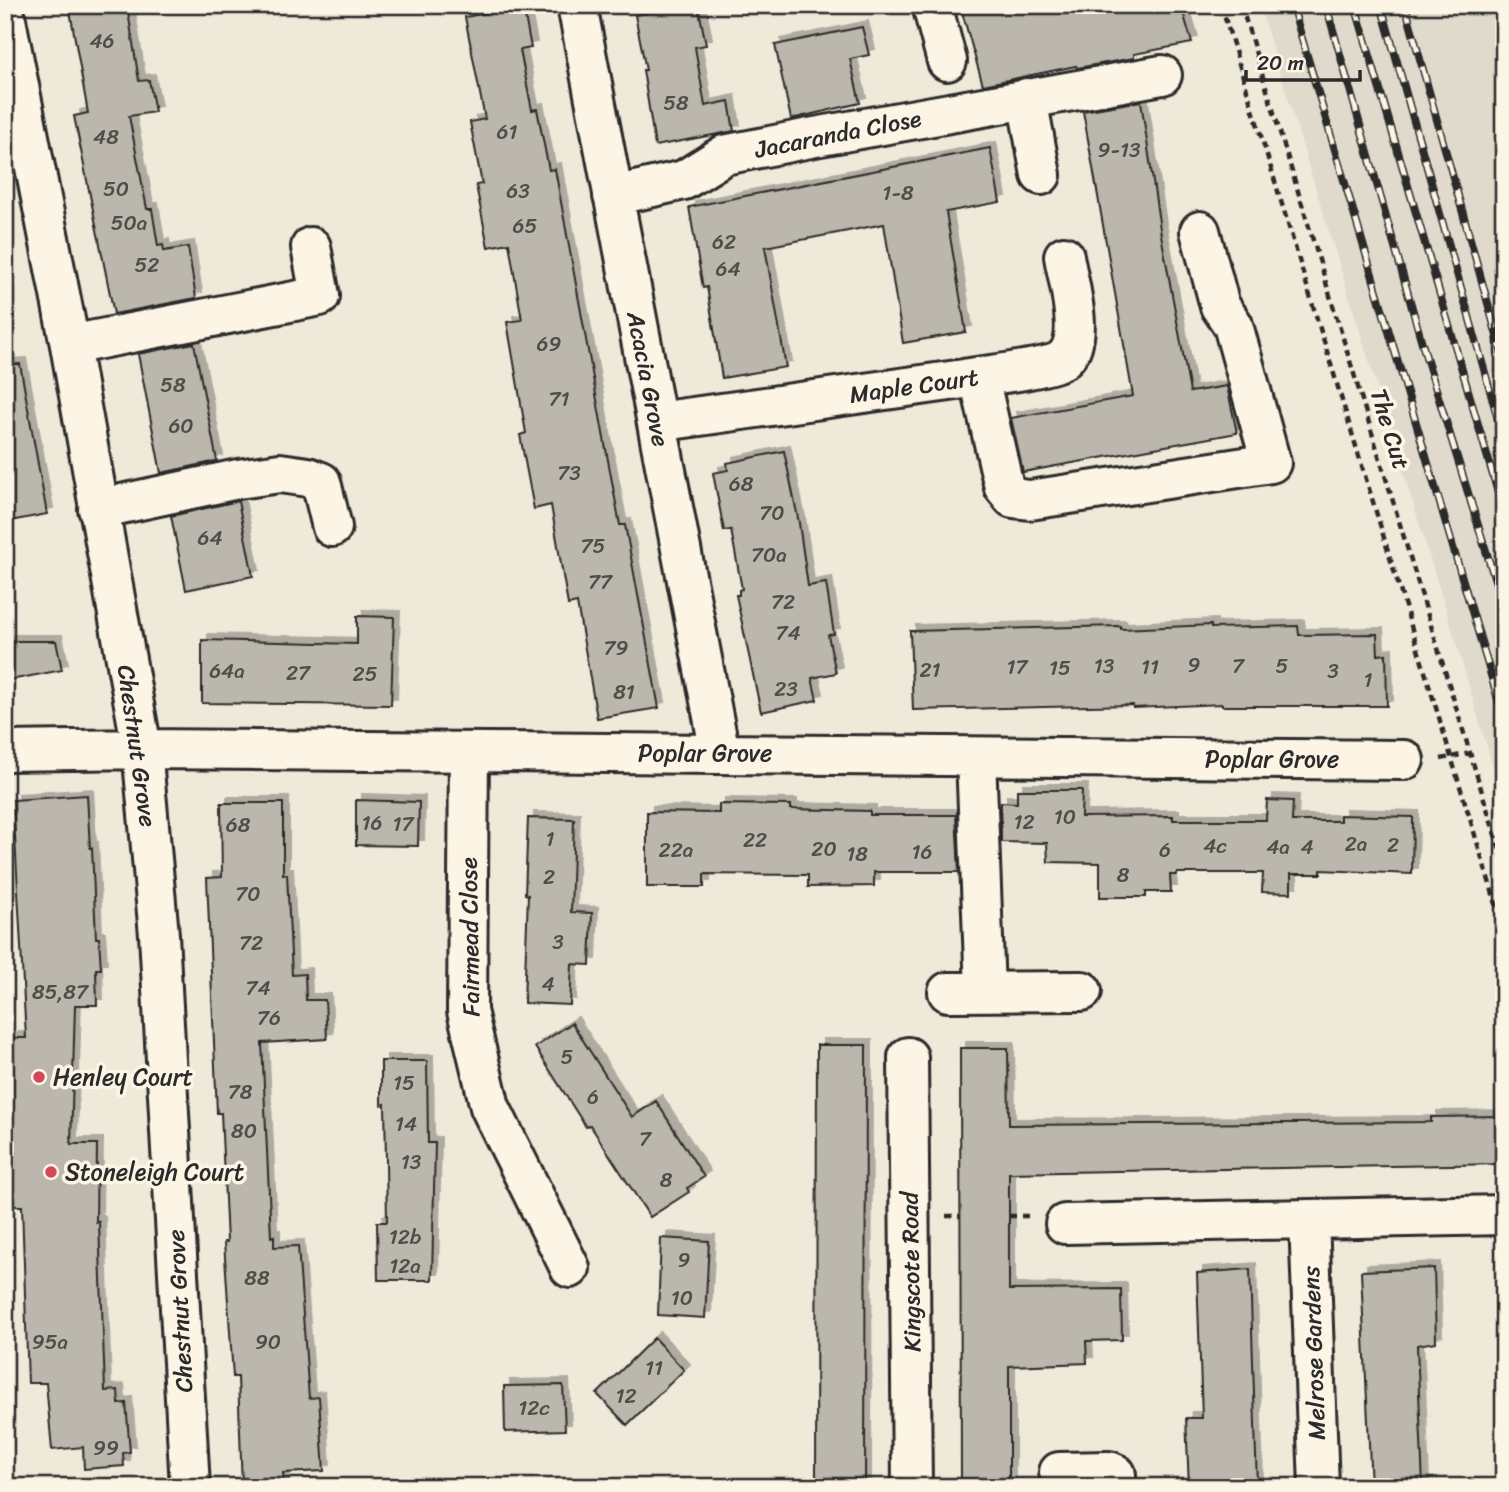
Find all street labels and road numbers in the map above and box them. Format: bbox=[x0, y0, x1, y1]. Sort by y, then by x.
street label: Jacaranda Close bbox=[750, 97, 925, 171]
street label: Acacia Grove bbox=[614, 307, 682, 450]
street label: Maple Court bbox=[847, 356, 981, 416]
street label: The Cut bbox=[1358, 383, 1422, 475]
street label: Chestnut Grove bbox=[105, 662, 169, 830]
street label: Poplar Grove bbox=[638, 732, 772, 774]
street label: Poplar Grove bbox=[1205, 738, 1339, 780]
street label: Fairmead Close bbox=[448, 857, 492, 1017]
street label: Kingscote Road bbox=[889, 1190, 933, 1352]
street label: Chestnut Grove bbox=[155, 1228, 205, 1394]
street label: Melrose Gardens bbox=[1290, 1264, 1338, 1441]

